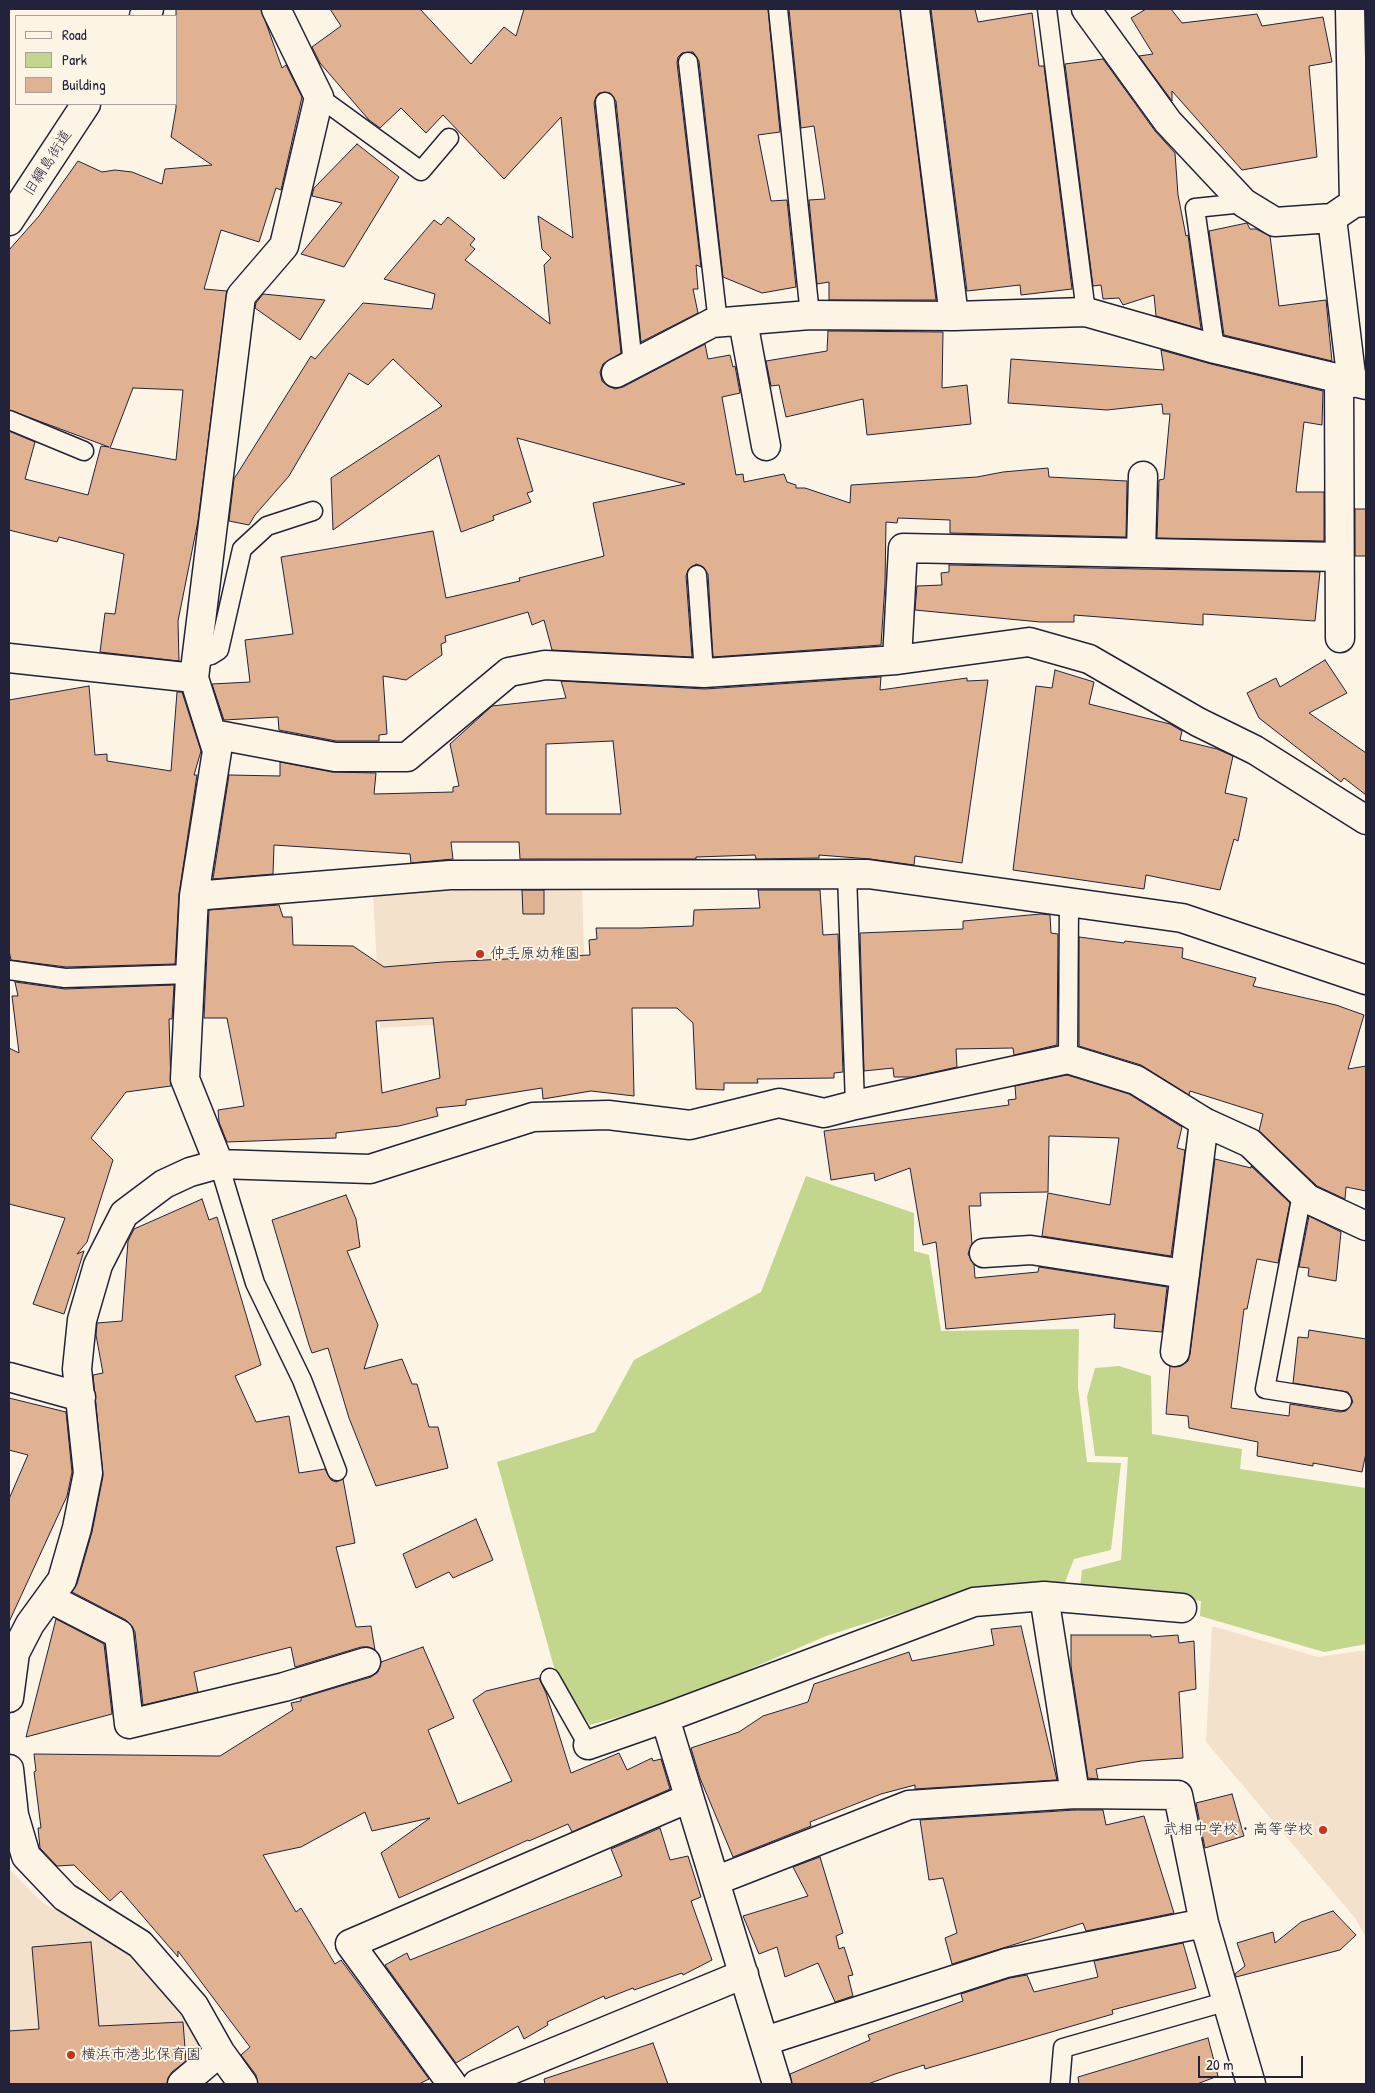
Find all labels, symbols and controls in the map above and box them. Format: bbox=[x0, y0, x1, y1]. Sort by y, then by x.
legend bbox=[15, 15, 178, 105]
text: Road bbox=[62, 24, 87, 45]
text: Park bbox=[62, 49, 87, 70]
text: Building bbox=[62, 74, 106, 95]
street label: 旧綱島街道 bbox=[20, 127, 76, 199]
place label: 仲手原幼稚園 bbox=[490, 945, 580, 963]
marker: 仲手原幼稚園 bbox=[474, 948, 486, 960]
place label: 武相中学校・高等学校 bbox=[1163, 1821, 1313, 1839]
marker: 武相中学校・高等学校 bbox=[1317, 1824, 1329, 1836]
place label: 横浜市港北保育園 bbox=[81, 2046, 201, 2064]
scale bar bbox=[1200, 2046, 1305, 2078]
marker: 横浜市港北保育園 bbox=[65, 2049, 77, 2061]
text: 20 m bbox=[1206, 2054, 1233, 2075]

